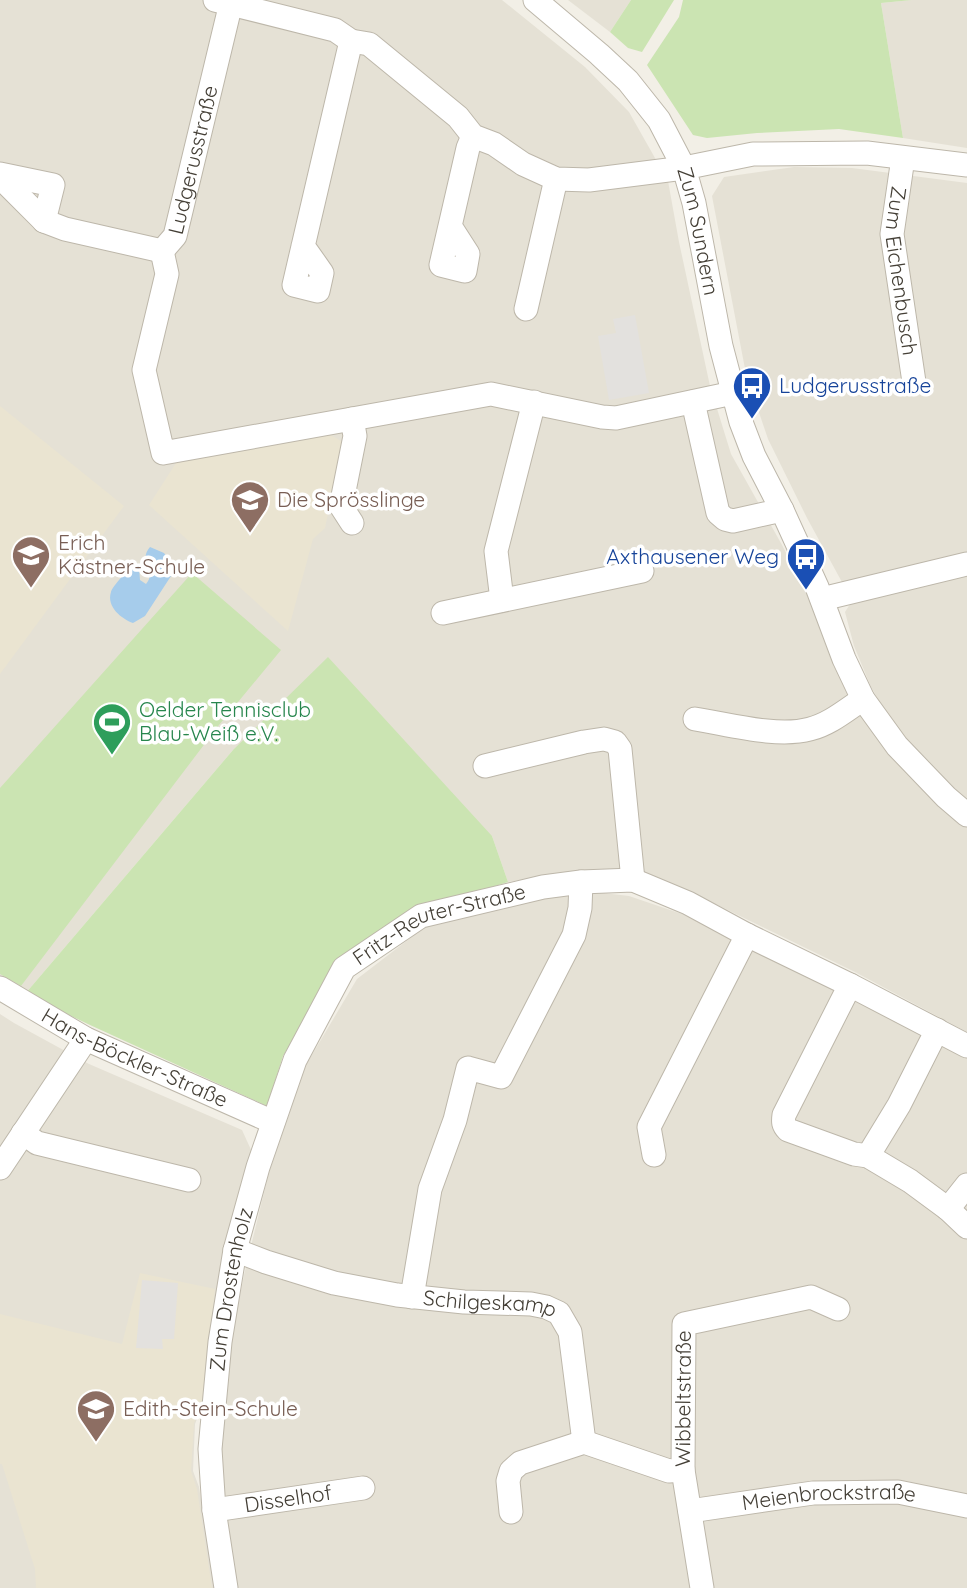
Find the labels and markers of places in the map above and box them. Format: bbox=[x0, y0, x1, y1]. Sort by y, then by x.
bus stop icon: Ludgerusstraße bbox=[731, 365, 773, 420]
place label: Ludgerusstraße bbox=[779, 372, 931, 398]
school or university icon: Die Sprösslinge bbox=[229, 479, 271, 534]
place label: Die Sprösslinge bbox=[277, 486, 425, 512]
place label: Erich Kästner-Schule bbox=[58, 529, 205, 579]
school or university icon: Erich Kästner-Schule bbox=[10, 534, 52, 589]
bus stop icon: Axthausener Weg bbox=[785, 536, 827, 591]
place label: Axthausener Weg bbox=[606, 543, 779, 569]
place label: Oelder Tennisclub Blau-Weiß e.V. bbox=[139, 696, 311, 746]
sports icon: Oelder Tennisclub Blau-Weiß e.V. bbox=[91, 701, 133, 756]
school or university icon: Edith-Stein-Schule bbox=[75, 1388, 117, 1443]
place label: Edith-Stein-Schule bbox=[123, 1395, 298, 1421]

